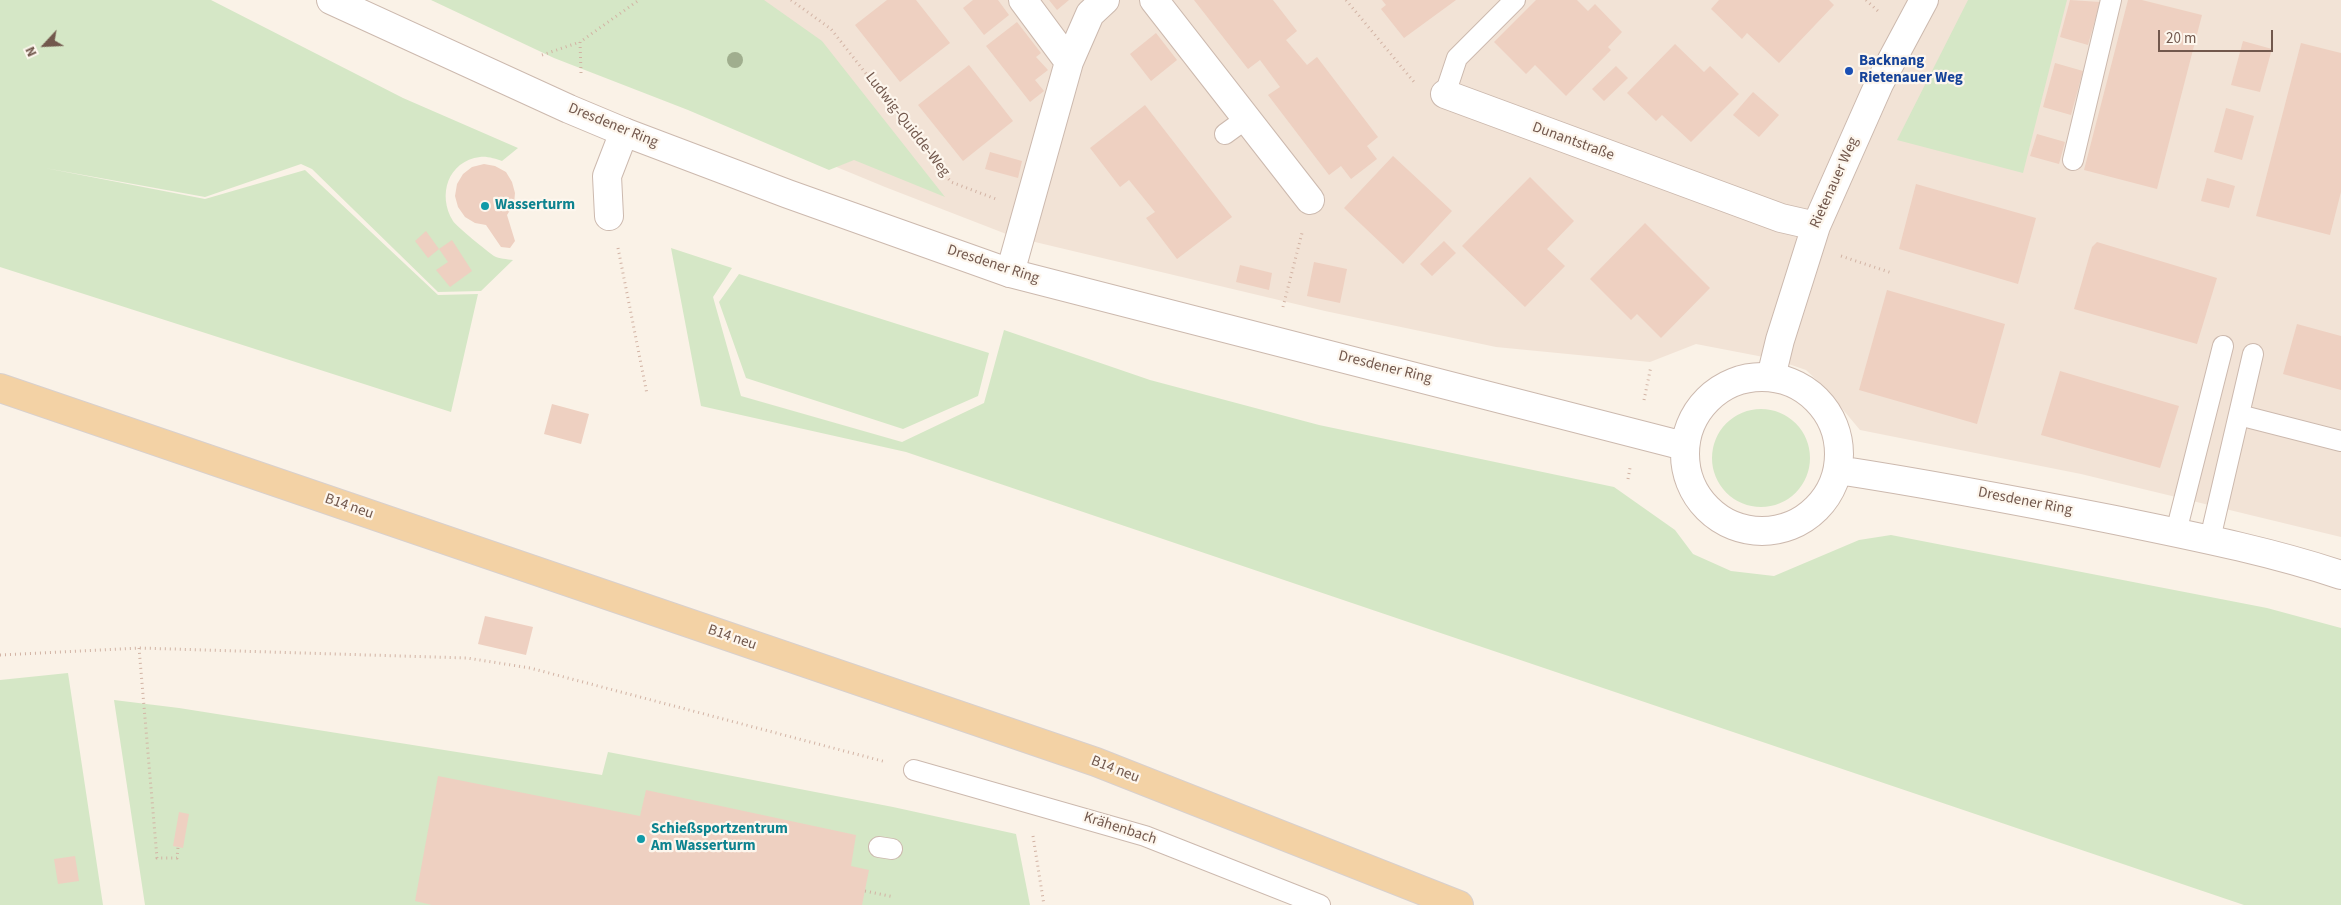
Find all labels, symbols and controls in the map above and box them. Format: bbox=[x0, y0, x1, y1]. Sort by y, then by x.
north arrow bbox=[20, 20, 70, 70]
scale bar bbox=[2161, 20, 2276, 52]
text: 20 m bbox=[2166, 28, 2196, 49]
text: N bbox=[20, 43, 42, 60]
place label: Backnang Rietenauer Weg bbox=[1859, 53, 1963, 88]
marker: Backnang Rietenauer Weg bbox=[1843, 65, 1855, 77]
street label: Ludwig-Quidde-Weg bbox=[861, 69, 953, 181]
street label: Dresdener Ring bbox=[565, 100, 661, 152]
street label: Dunantstraße bbox=[1530, 119, 1616, 165]
street label: Rietenauer Weg bbox=[1807, 135, 1863, 231]
place label: Wasserturm bbox=[495, 197, 575, 215]
marker: Wasserturm bbox=[479, 200, 491, 212]
street label: Dresdener Ring bbox=[945, 242, 1041, 288]
street label: Dresdener Ring bbox=[1336, 348, 1434, 388]
street label: Dresdener Ring bbox=[1976, 484, 2074, 520]
street label: B14 neu bbox=[322, 490, 376, 524]
street label: B14 neu bbox=[705, 621, 759, 655]
street label: B14 neu bbox=[1088, 753, 1142, 787]
street label: Krähenbach bbox=[1081, 809, 1159, 849]
place label: Schießsportzentrum Am Wasserturm bbox=[651, 821, 788, 856]
marker: Schießsportzentrum Am Wasserturm bbox=[635, 833, 647, 845]

